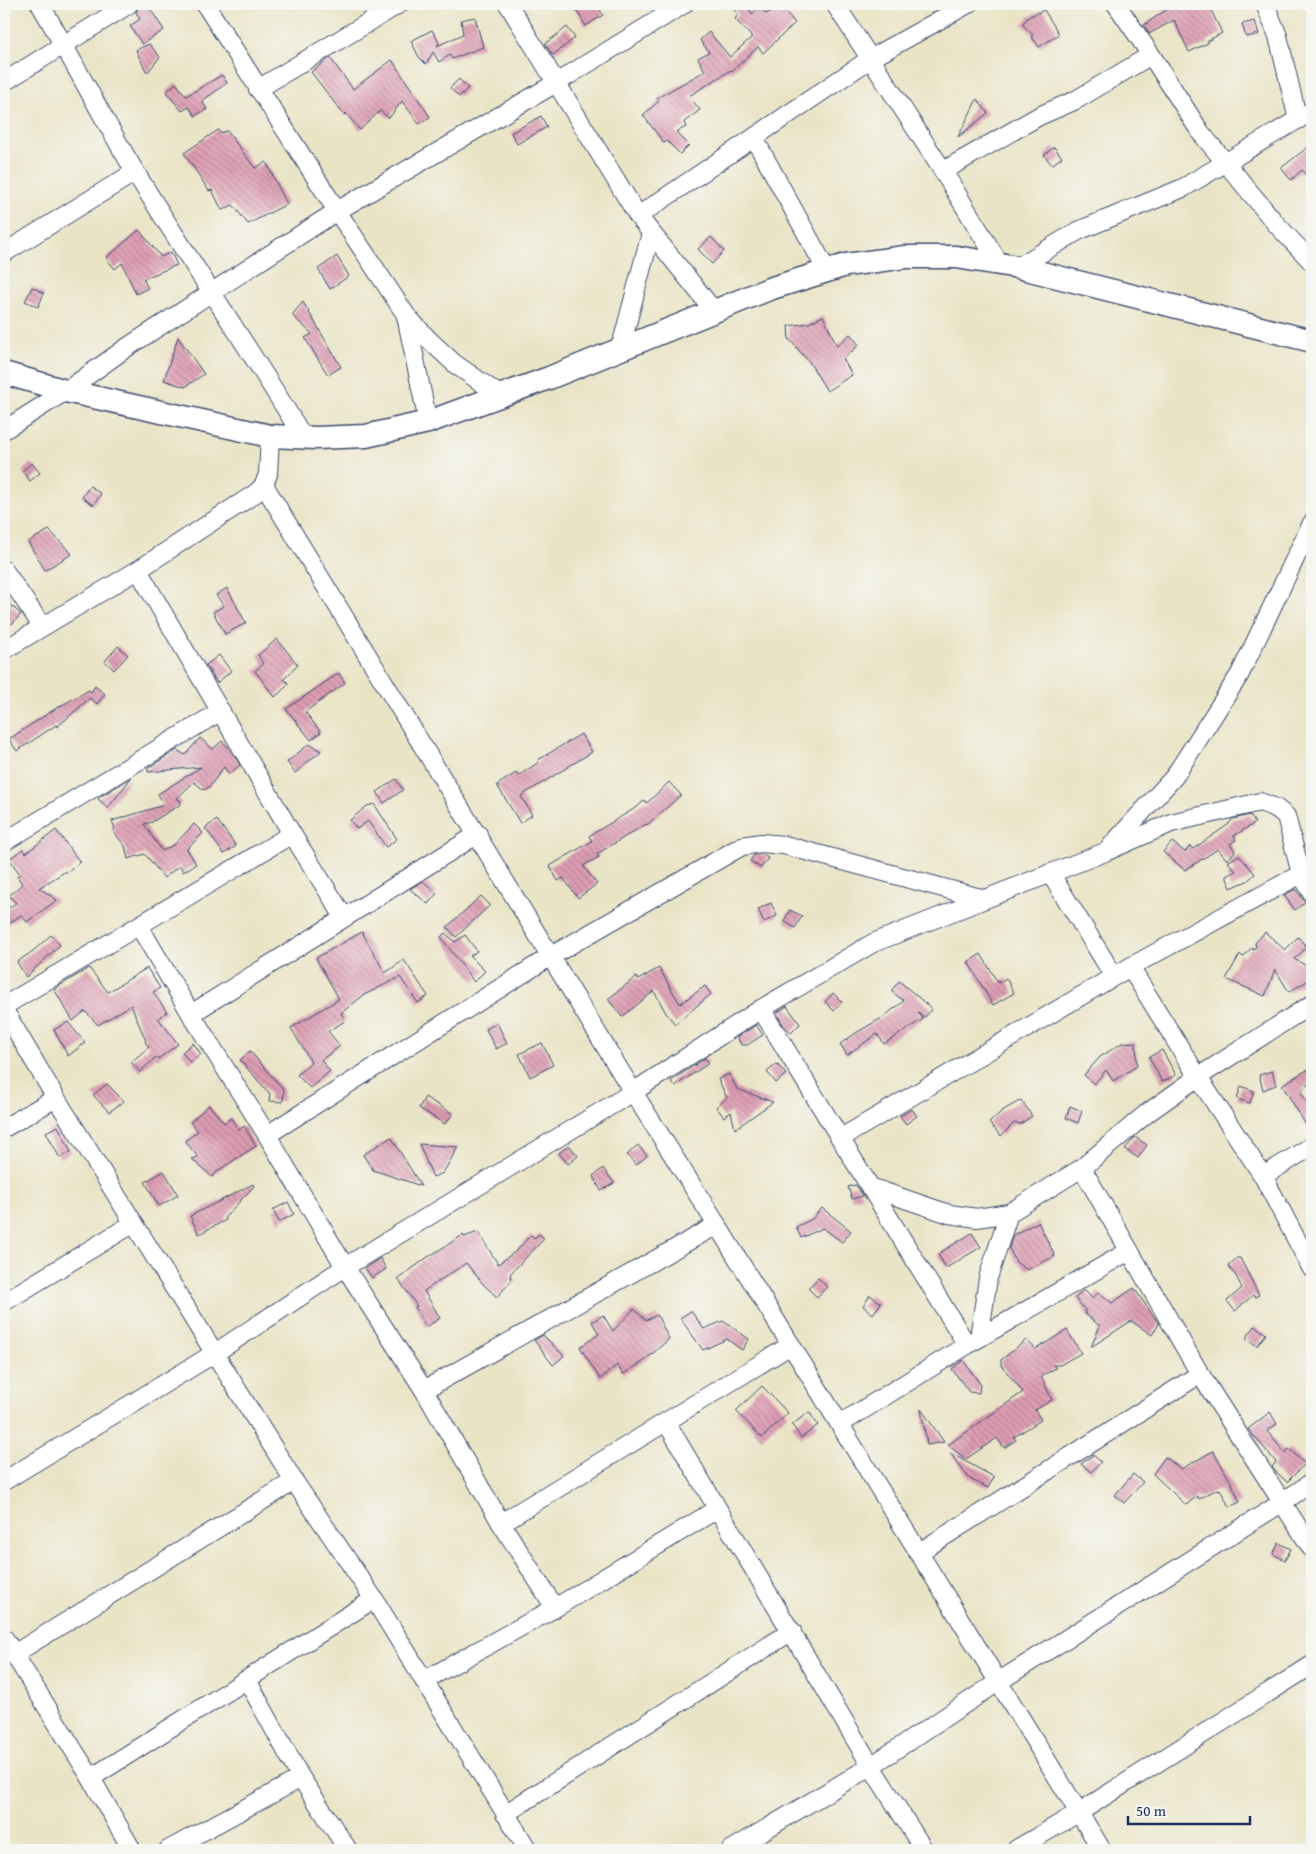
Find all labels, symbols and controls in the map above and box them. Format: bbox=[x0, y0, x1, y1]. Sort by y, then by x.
scale bar bbox=[1128, 1794, 1251, 1826]
text: 50 m bbox=[1136, 1800, 1167, 1821]

